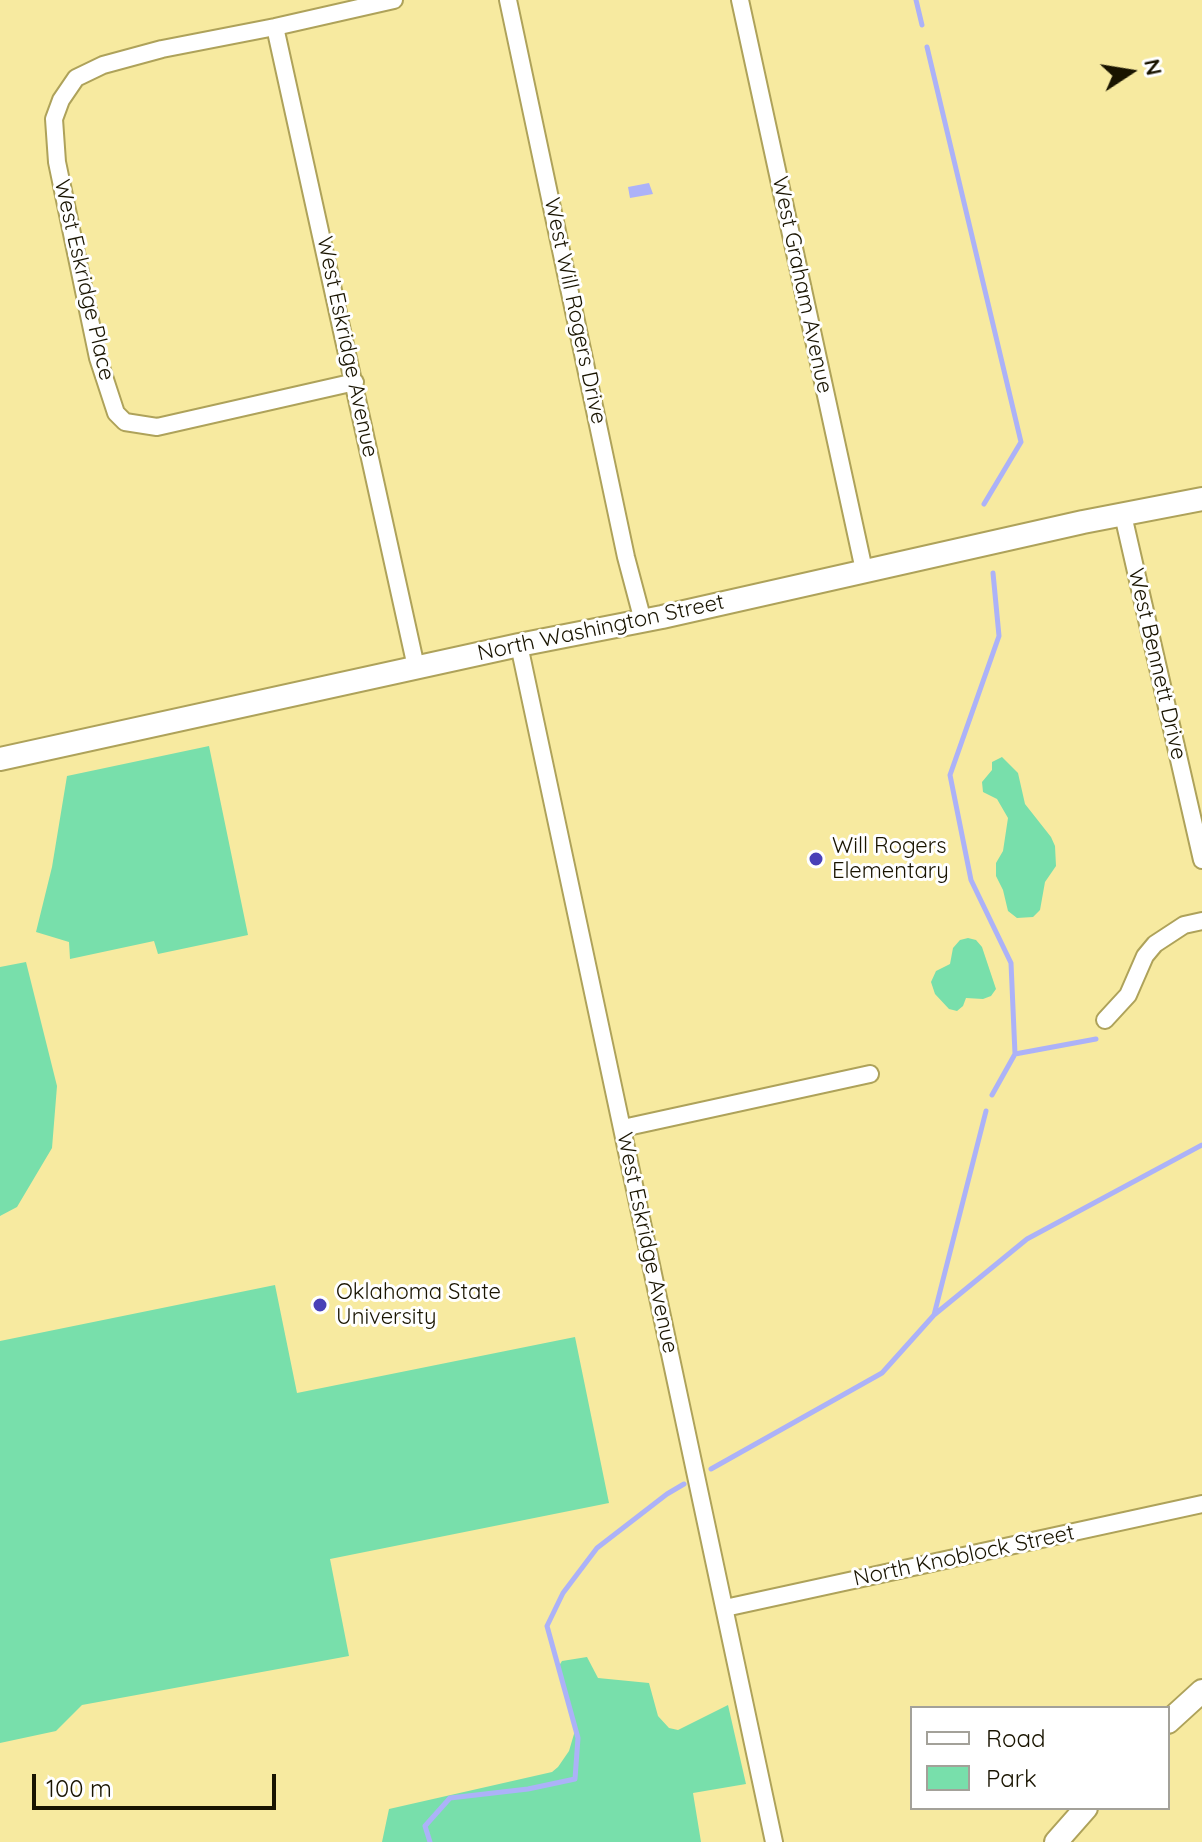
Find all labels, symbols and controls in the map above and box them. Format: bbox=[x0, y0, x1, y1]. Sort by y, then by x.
north arrow bbox=[1090, 32, 1170, 112]
text: N bbox=[1138, 56, 1169, 78]
street label: West Graham Avenue bbox=[766, 174, 838, 396]
street label: West Eskridge Place bbox=[48, 177, 120, 383]
street label: West Will Rogers Drive bbox=[538, 195, 612, 427]
street label: West Eskridge Avenue bbox=[311, 234, 383, 460]
street label: West Bennett Drive bbox=[1122, 566, 1192, 762]
street label: North Washington Street bbox=[475, 589, 727, 667]
place label: Will Rogers Elementary bbox=[832, 833, 949, 884]
marker: Will Rogers Elementary bbox=[807, 850, 825, 868]
street label: West Eskridge Avenue bbox=[611, 1130, 683, 1356]
place label: Oklahoma State University bbox=[336, 1279, 501, 1330]
marker: Oklahoma State University bbox=[311, 1296, 329, 1314]
street label: North Knoblock Street bbox=[851, 1520, 1077, 1592]
legend bbox=[910, 1706, 1170, 1810]
text: Road bbox=[986, 1723, 1046, 1753]
scale bar bbox=[36, 1758, 280, 1808]
text: Park bbox=[986, 1763, 1037, 1793]
text: 100 m bbox=[46, 1773, 112, 1803]

